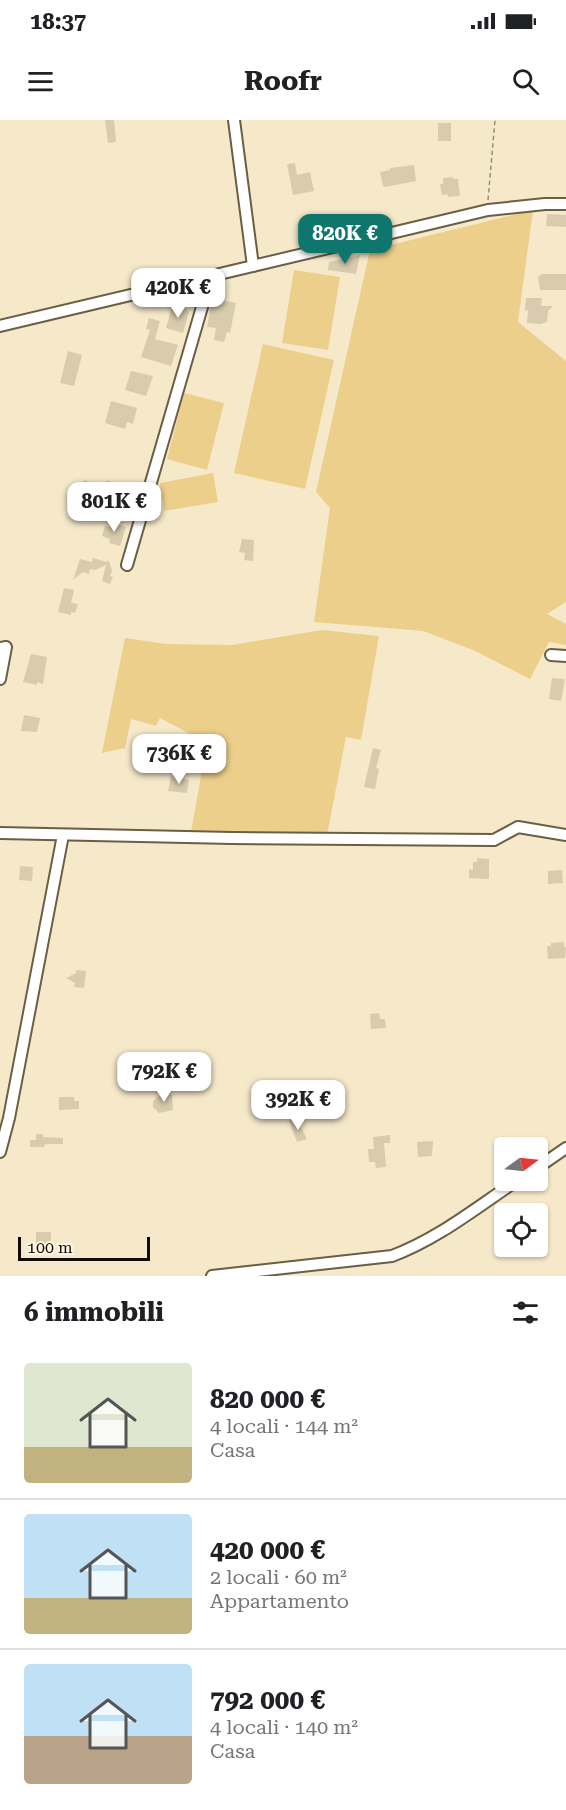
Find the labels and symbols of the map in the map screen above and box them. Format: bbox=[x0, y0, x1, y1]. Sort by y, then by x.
pin: 820K € bbox=[296, 214, 394, 265]
pin: 420K € bbox=[129, 268, 227, 319]
pin: 801K € bbox=[65, 482, 163, 533]
pin: 736K € bbox=[130, 734, 228, 785]
pin: 792K € bbox=[115, 1052, 213, 1103]
pin: 392K € bbox=[249, 1080, 347, 1131]
north arrow bbox=[494, 1137, 548, 1191]
scale bar bbox=[18, 1234, 150, 1262]

